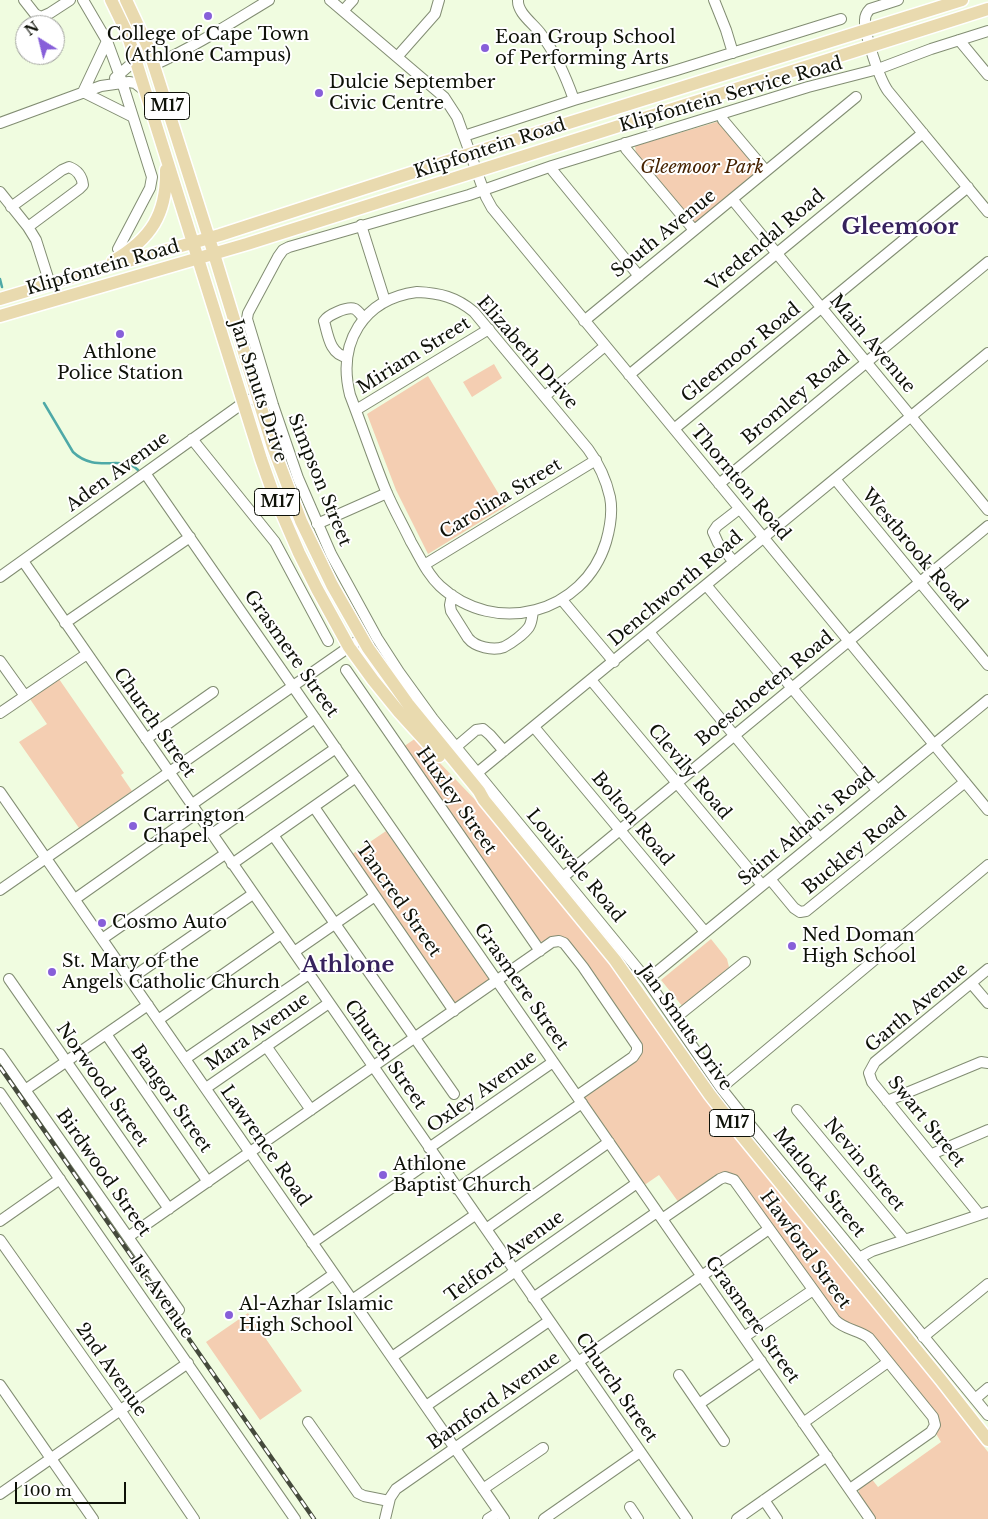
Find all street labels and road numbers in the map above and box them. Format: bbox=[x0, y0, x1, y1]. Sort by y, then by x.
street label: Klipfontein Service Road bbox=[617, 53, 845, 137]
road number: M17 bbox=[144, 92, 190, 120]
street label: Klipfontein Road bbox=[411, 114, 569, 184]
street label: South Avenue bbox=[607, 185, 721, 283]
street label: Vredendal Road bbox=[703, 185, 829, 297]
street label: Klipfontein Road bbox=[24, 236, 182, 300]
street label: Main Avenue bbox=[825, 290, 919, 398]
street label: Elizabeth Drive bbox=[472, 292, 582, 414]
street label: Gleemoor Road bbox=[677, 298, 805, 408]
street label: Miriam Street bbox=[354, 313, 474, 399]
street label: Jan Smuts Drive bbox=[225, 317, 291, 465]
street label: Bromley Road bbox=[738, 347, 854, 449]
street label: Simpson Street bbox=[283, 411, 355, 549]
street label: Thornton Road bbox=[686, 421, 794, 545]
street label: Aden Avenue bbox=[62, 427, 174, 517]
street label: Carolina Street bbox=[436, 454, 566, 544]
street label: Westbrook Road bbox=[857, 484, 971, 616]
road number: M17 bbox=[254, 488, 300, 516]
street label: Denchworth Road bbox=[605, 527, 747, 651]
street label: Grasmere Street bbox=[239, 586, 343, 722]
street label: Boeschoeten Road bbox=[692, 627, 838, 751]
street label: Church Street bbox=[108, 664, 200, 782]
street label: Clevily Road bbox=[643, 720, 735, 824]
street label: Huxley Street bbox=[411, 743, 501, 859]
street label: Saint Athan's Road bbox=[734, 763, 880, 891]
street label: Bolton Road bbox=[587, 768, 677, 870]
street label: Buckley Road bbox=[799, 803, 911, 899]
street label: Louisvale Road bbox=[521, 805, 629, 927]
street label: Tancred Street bbox=[351, 839, 445, 961]
street label: Grasmere Street bbox=[469, 919, 573, 1055]
street label: Garth Avenue bbox=[861, 959, 973, 1057]
street label: Jan Smuts Drive bbox=[634, 961, 736, 1095]
street label: Mara Avenue bbox=[202, 988, 314, 1076]
street label: Church Street bbox=[339, 996, 431, 1114]
street label: Norwood Street bbox=[51, 1019, 153, 1151]
street label: Bangor Street bbox=[126, 1041, 216, 1157]
street label: Oxley Avenue bbox=[423, 1046, 541, 1138]
street label: Swart Street bbox=[883, 1072, 969, 1172]
street label: Lawrence Road bbox=[215, 1082, 315, 1210]
street label: Birdwood Street bbox=[51, 1105, 155, 1241]
road number: M17 bbox=[710, 1110, 754, 1136]
street label: Nevin Street bbox=[819, 1114, 909, 1216]
street label: Matlock Street bbox=[768, 1124, 870, 1242]
street label: Hawford Street bbox=[755, 1187, 855, 1313]
street label: Telford Avenue bbox=[441, 1207, 569, 1307]
street label: 1st Avenue bbox=[124, 1251, 198, 1343]
street label: Grasmere Street bbox=[700, 1252, 804, 1388]
street label: 2nd Avenue bbox=[71, 1319, 151, 1421]
street label: Church Street bbox=[570, 1329, 662, 1447]
street label: Bamford Avenue bbox=[424, 1347, 564, 1455]

